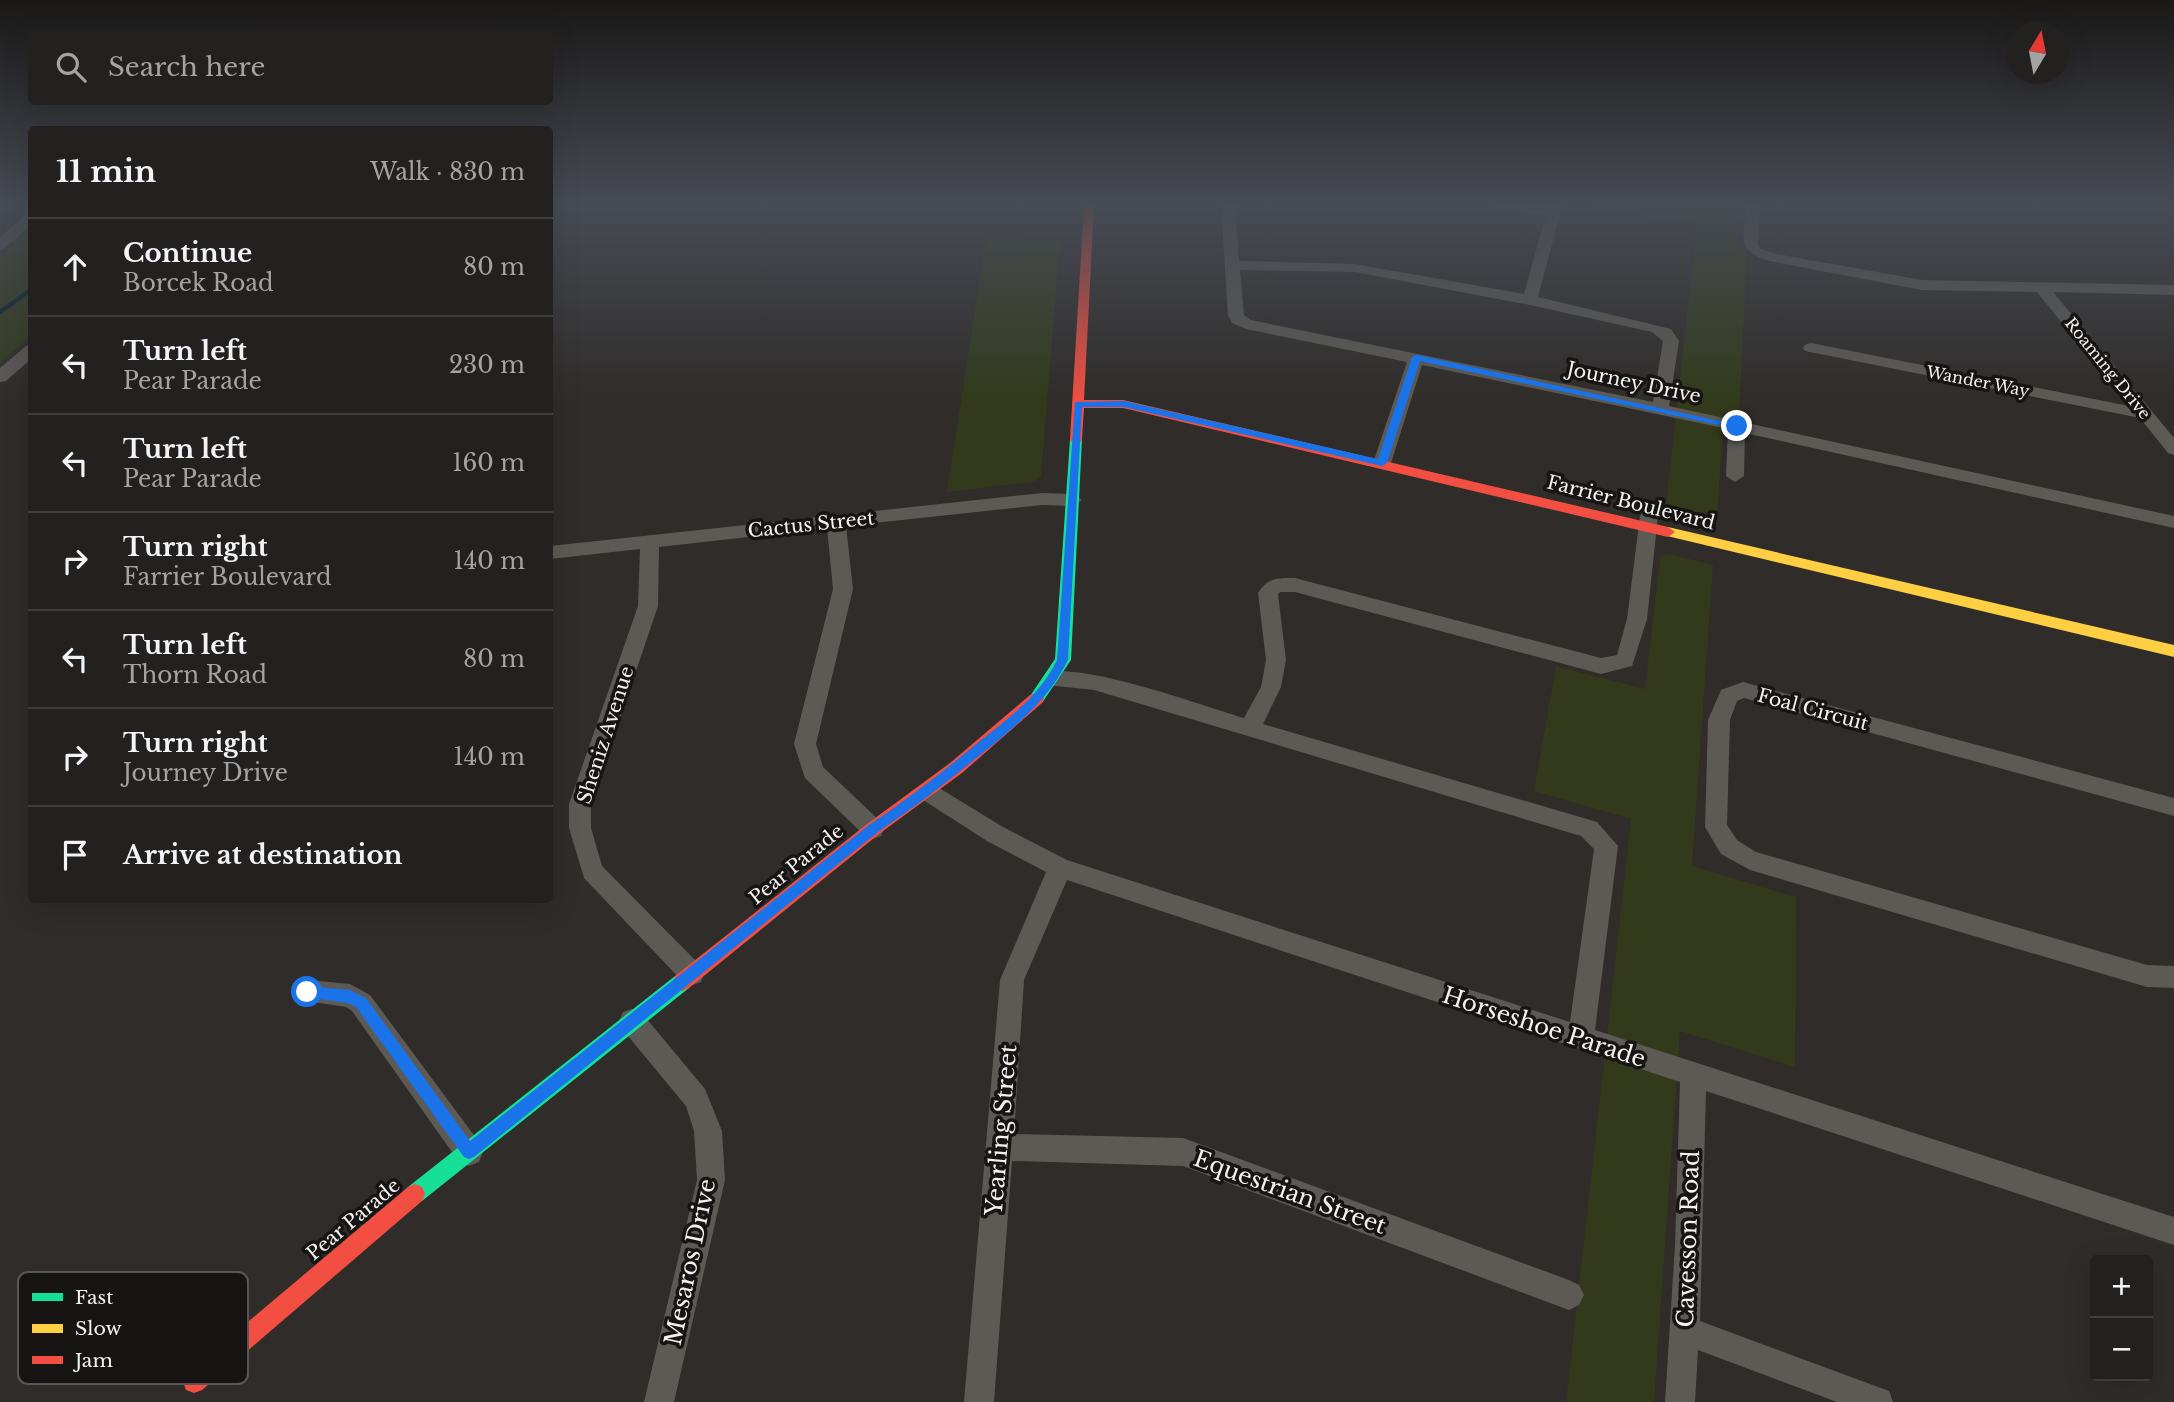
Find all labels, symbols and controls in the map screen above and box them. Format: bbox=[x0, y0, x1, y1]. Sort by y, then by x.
north arrow bbox=[2006, 21, 2069, 84]
search box bbox=[28, 28, 553, 105]
icon: search bbox=[52, 48, 90, 86]
text: Search here bbox=[108, 51, 265, 83]
text: 11 min bbox=[56, 153, 156, 190]
text: Walk · 830 m bbox=[370, 158, 525, 186]
text: Continue bbox=[123, 237, 252, 269]
icon: ahead bbox=[56, 248, 94, 286]
text: 80 m bbox=[463, 253, 525, 281]
text: Borcek Road bbox=[123, 269, 274, 297]
street label: Roaming Drive bbox=[2061, 313, 2155, 423]
text: Turn left bbox=[123, 335, 247, 367]
icon: left bbox=[56, 346, 94, 384]
text: 230 m bbox=[449, 351, 525, 379]
street label: Journey Drive bbox=[1562, 356, 1703, 408]
street label: Wander Way bbox=[1924, 361, 2032, 401]
text: Pear Parade bbox=[123, 367, 262, 395]
route end bbox=[1721, 410, 1752, 441]
text: Turn left bbox=[123, 433, 247, 465]
icon: left bbox=[56, 444, 94, 482]
text: 160 m bbox=[452, 449, 525, 477]
text: Pear Parade bbox=[123, 465, 262, 493]
street label: Farrier Boulevard bbox=[1545, 470, 1717, 535]
street label: Cactus Street bbox=[747, 506, 876, 543]
text: Turn right bbox=[123, 531, 268, 563]
icon: right bbox=[56, 542, 94, 580]
text: 140 m bbox=[454, 547, 525, 575]
text: Farrier Boulevard bbox=[123, 563, 332, 591]
text: Turn left bbox=[123, 629, 247, 661]
icon: left bbox=[56, 640, 94, 678]
text: 80 m bbox=[463, 645, 525, 673]
text: Thorn Road bbox=[123, 661, 267, 689]
street label: Sheniz Avenue bbox=[572, 663, 639, 807]
street label: Foal Circuit bbox=[1755, 684, 1872, 736]
text: Turn right bbox=[123, 727, 268, 759]
icon: right bbox=[56, 738, 94, 776]
text: 140 m bbox=[454, 743, 525, 771]
text: Journey Drive bbox=[123, 759, 288, 787]
street label: Pear Parade bbox=[745, 819, 848, 909]
icon: arrive bbox=[56, 836, 94, 874]
text: Arrive at destination bbox=[123, 839, 403, 871]
route start bbox=[291, 976, 322, 1007]
street label: Horseshoe Parade bbox=[1439, 981, 1649, 1073]
street label: Yearling Street bbox=[979, 1043, 1022, 1218]
street label: Equestrian Street bbox=[1190, 1144, 1390, 1240]
street label: Cavesson Road bbox=[1671, 1150, 1705, 1328]
street label: Pear Parade bbox=[302, 1174, 405, 1265]
street label: Mesaros Drive bbox=[659, 1176, 721, 1348]
map controls bbox=[2090, 1255, 2153, 1381]
button: + bbox=[2090, 1255, 2153, 1318]
legend bbox=[18, 1272, 248, 1384]
text: Fast bbox=[75, 1286, 114, 1309]
text: Slow bbox=[75, 1317, 122, 1340]
button: − bbox=[2090, 1318, 2153, 1381]
text: Jam bbox=[72, 1349, 113, 1372]

